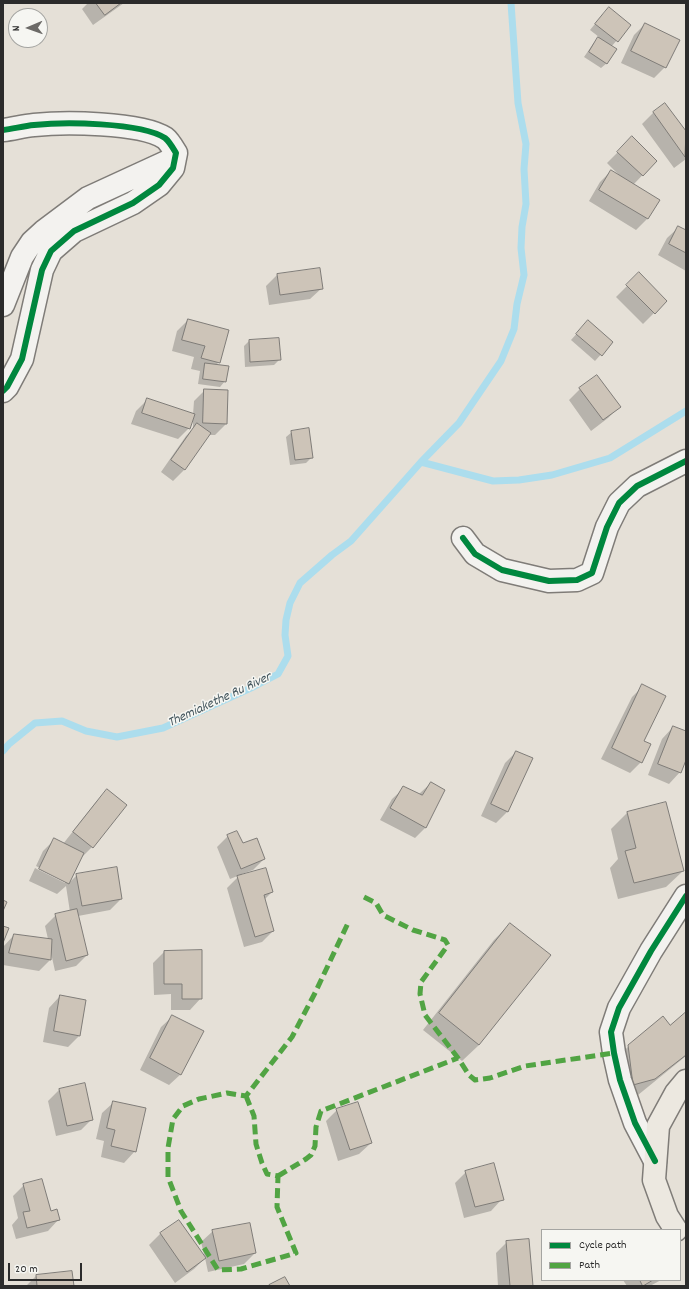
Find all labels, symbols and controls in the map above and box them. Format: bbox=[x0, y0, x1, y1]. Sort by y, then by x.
north arrow bbox=[8, 8, 48, 48]
text: N bbox=[9, 25, 25, 31]
water label: Themiakethe Ru River bbox=[166, 670, 274, 732]
legend bbox=[541, 1229, 681, 1281]
text: Cycle path bbox=[579, 1237, 627, 1254]
scale bar bbox=[10, 1255, 84, 1281]
text: Path bbox=[579, 1257, 600, 1274]
text: 20 m bbox=[15, 1261, 38, 1278]

